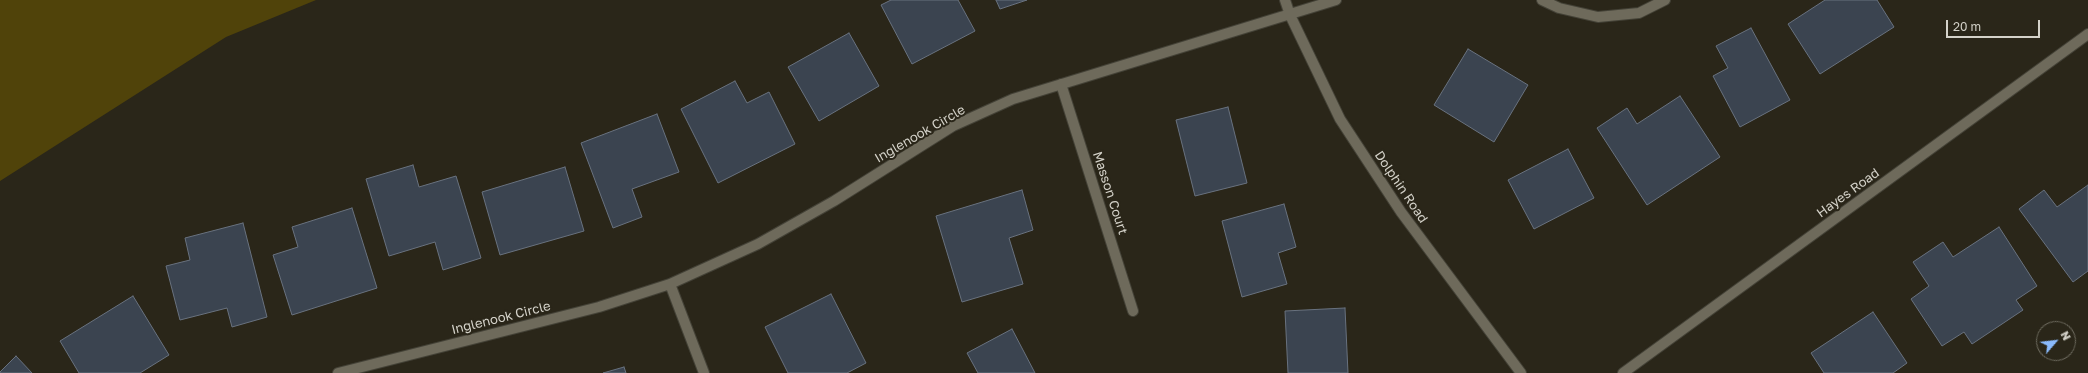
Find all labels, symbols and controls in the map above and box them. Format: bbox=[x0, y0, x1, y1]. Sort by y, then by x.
scale bar bbox=[1948, 12, 2042, 38]
text: 20 m bbox=[1953, 19, 1981, 34]
street label: Inglenook Circle bbox=[872, 102, 968, 166]
street label: Dolphin Road bbox=[1371, 148, 1431, 226]
street label: Masson Court bbox=[1089, 150, 1131, 236]
street label: Hayes Road bbox=[1814, 165, 1882, 221]
street label: Inglenook Circle bbox=[450, 298, 552, 338]
north arrow bbox=[2036, 321, 2076, 361]
text: N bbox=[2058, 329, 2074, 342]

